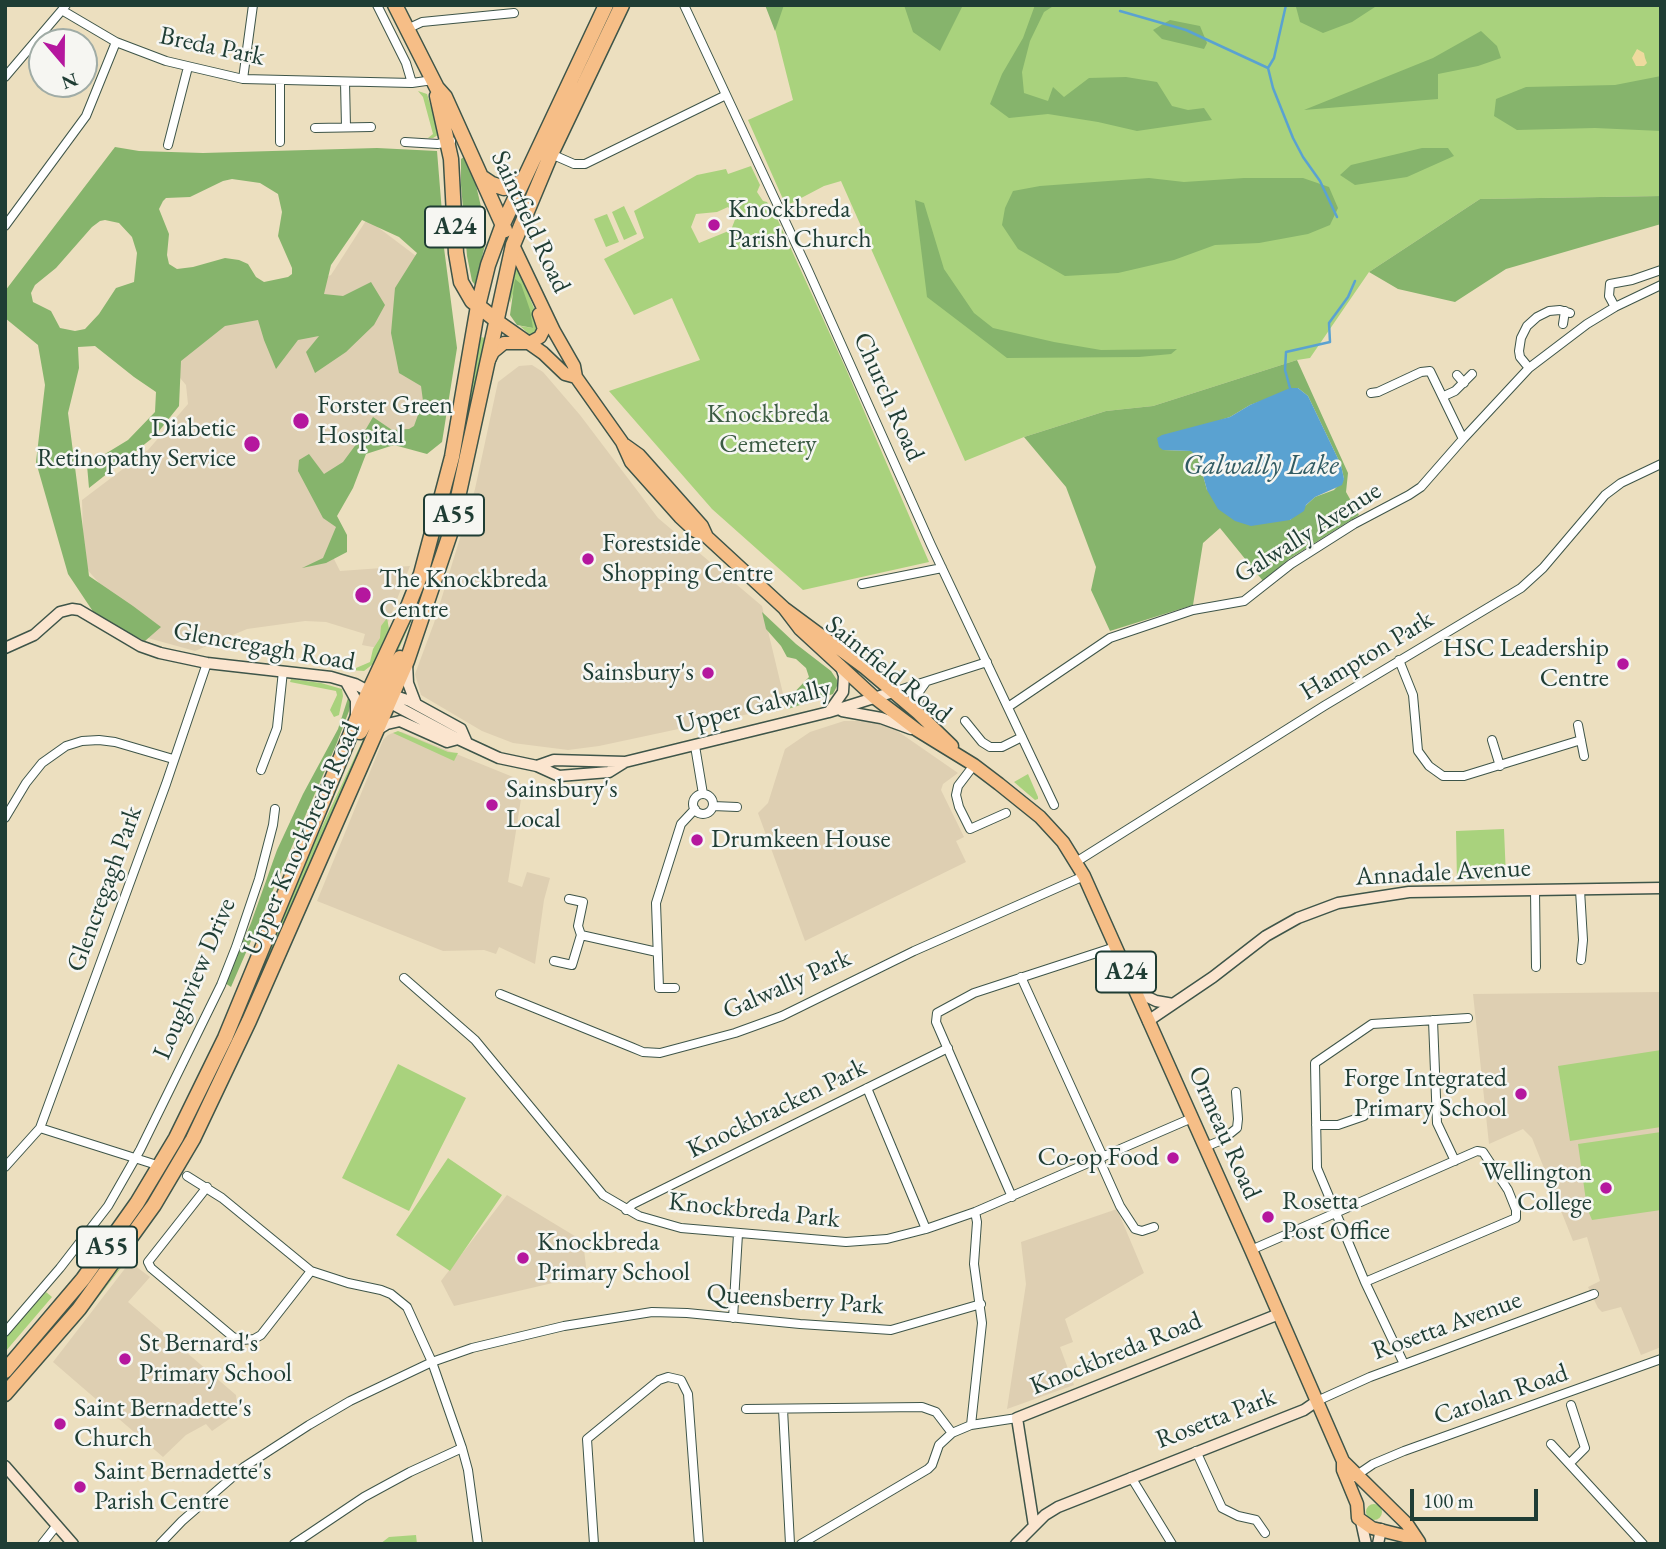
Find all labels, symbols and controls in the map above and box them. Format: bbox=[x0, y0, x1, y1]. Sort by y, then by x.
street label: Breda Park bbox=[156, 21, 268, 73]
north arrow bbox=[28, 28, 98, 98]
text: N bbox=[58, 67, 81, 96]
street label: Saintfield Road bbox=[483, 146, 577, 298]
place label: Knockbreda Parish Church bbox=[728, 194, 872, 256]
road number: A24 bbox=[425, 207, 485, 248]
marker: Knockbreda Parish Church bbox=[706, 217, 722, 233]
street label: Church Road bbox=[846, 328, 930, 466]
place label: Forster Green Hospital bbox=[317, 390, 453, 452]
park label: Knockbreda Cemetery bbox=[707, 399, 829, 460]
marker: Forster Green Hospital bbox=[291, 411, 311, 431]
place label: Diabetic Retinopathy Service bbox=[37, 413, 236, 474]
marker: Diabetic Retinopathy Service bbox=[242, 434, 262, 454]
water label: Galwally Lake bbox=[1183, 449, 1339, 483]
street label: Galwally Avenue bbox=[1229, 476, 1387, 590]
road number: A55 bbox=[424, 494, 484, 536]
place label: Forestside Shopping Centre bbox=[602, 528, 773, 590]
marker: Forestside Shopping Centre bbox=[580, 551, 596, 567]
place label: The Knockbreda Centre bbox=[379, 564, 548, 626]
marker: The Knockbreda Centre bbox=[353, 585, 373, 605]
street label: Hampton Park bbox=[1295, 604, 1439, 708]
street label: Saintfield Road bbox=[819, 610, 957, 730]
street label: Glencregagh Road bbox=[171, 616, 357, 678]
place label: HSC Leadership Centre bbox=[1443, 633, 1609, 694]
marker: HSC Leadership Centre bbox=[1615, 656, 1631, 672]
place label: Sainsbury's bbox=[582, 657, 694, 689]
marker: Sainsbury's bbox=[700, 665, 716, 681]
street label: Upper Galwally bbox=[674, 673, 834, 741]
street label: Upper Knockbreda Road bbox=[236, 717, 368, 961]
place label: Sainsbury's Local bbox=[506, 774, 618, 836]
marker: Sainsbury's Local bbox=[484, 797, 500, 813]
street label: Glencregagh Park bbox=[61, 802, 149, 976]
place label: Drumkeen House bbox=[711, 824, 891, 856]
marker: Drumkeen House bbox=[689, 832, 705, 848]
street label: Annadale Avenue bbox=[1355, 853, 1531, 893]
street label: Loughview Drive bbox=[147, 894, 243, 1064]
street label: Galwally Park bbox=[718, 943, 856, 1027]
road number: A24 bbox=[1096, 952, 1156, 992]
street label: Knockbracken Park bbox=[682, 1052, 872, 1166]
street label: Ormeau Road bbox=[1181, 1062, 1267, 1204]
place label: Forge Integrated Primary School bbox=[1344, 1063, 1507, 1124]
marker: Forge Integrated Primary School bbox=[1513, 1086, 1529, 1102]
place label: Co-op Food bbox=[1038, 1142, 1159, 1174]
marker: Co-op Food bbox=[1165, 1150, 1181, 1166]
place label: Wellington College bbox=[1482, 1157, 1592, 1218]
marker: Wellington College bbox=[1598, 1180, 1614, 1196]
street label: Knockbreda Park bbox=[667, 1186, 841, 1236]
place label: Rosetta Post Office bbox=[1282, 1186, 1390, 1248]
marker: Rosetta Post Office bbox=[1260, 1209, 1276, 1225]
road number: A55 bbox=[77, 1226, 137, 1268]
place label: Knockbreda Primary School bbox=[537, 1227, 690, 1288]
marker: Knockbreda Primary School bbox=[515, 1250, 531, 1266]
street label: Queensberry Park bbox=[705, 1278, 885, 1322]
street label: Rosetta Avenue bbox=[1368, 1285, 1526, 1367]
street label: Knockbreda Road bbox=[1026, 1305, 1206, 1403]
place label: St Bernard's Primary School bbox=[139, 1328, 292, 1390]
marker: St Bernard's Primary School bbox=[117, 1351, 133, 1367]
street label: Carolan Road bbox=[1430, 1357, 1572, 1433]
street label: Rosetta Park bbox=[1152, 1382, 1280, 1456]
place label: Saint Bernadette's Church bbox=[74, 1393, 251, 1454]
marker: Saint Bernadette's Church bbox=[52, 1416, 68, 1432]
place label: Saint Bernadette's Parish Centre bbox=[94, 1456, 271, 1518]
scale bar bbox=[1414, 1476, 1542, 1520]
marker: Saint Bernadette's Parish Centre bbox=[72, 1479, 88, 1495]
text: 100 m bbox=[1423, 1487, 1474, 1514]

